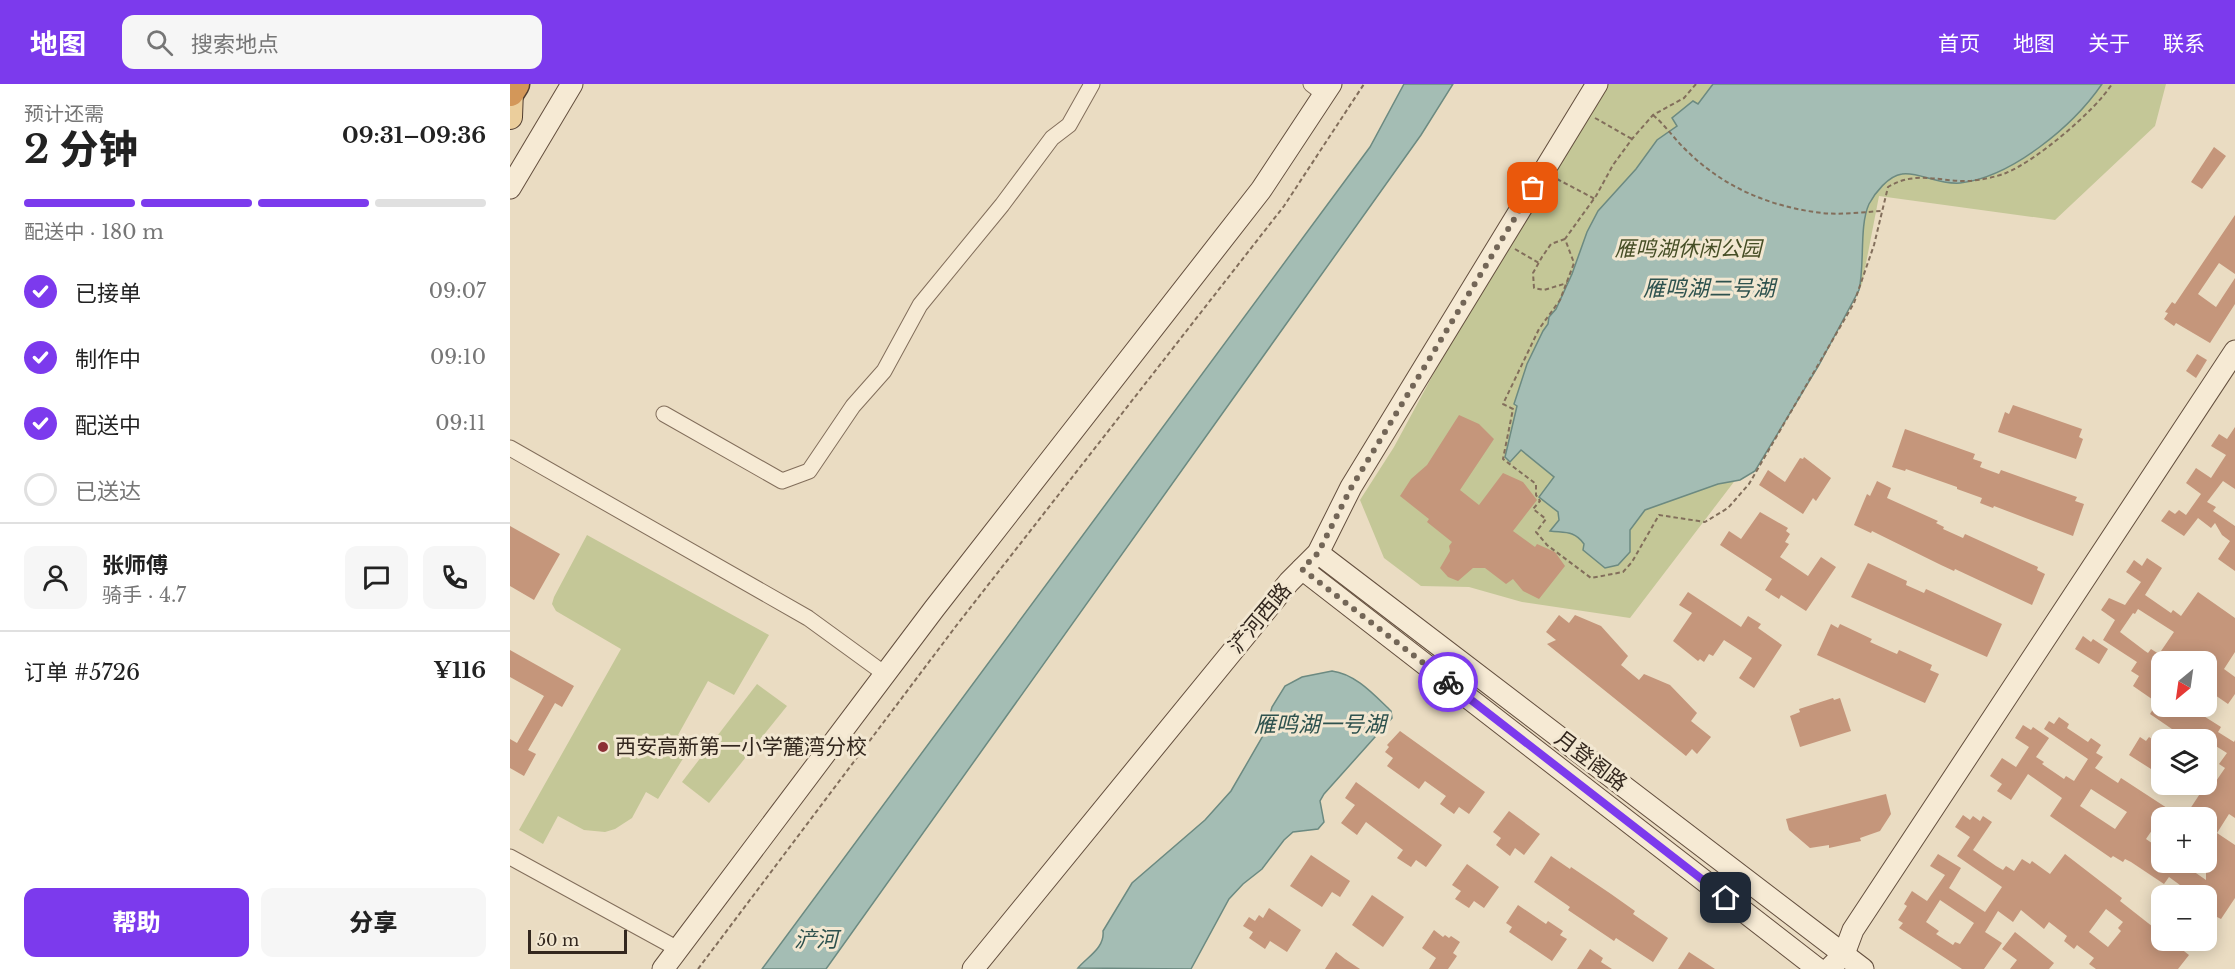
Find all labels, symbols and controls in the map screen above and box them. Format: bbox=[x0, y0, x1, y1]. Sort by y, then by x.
search box bbox=[122, 15, 542, 69]
icon: search bbox=[143, 26, 176, 59]
text: 地图 bbox=[30, 27, 86, 62]
text: 搜索地点 bbox=[191, 31, 279, 58]
text: 首页 bbox=[1938, 31, 1980, 57]
text: 地图 bbox=[2013, 31, 2055, 57]
text: 关于 bbox=[2088, 31, 2130, 57]
text: 联系 bbox=[2163, 31, 2205, 57]
text: 预计还需 bbox=[24, 102, 104, 126]
text: 09:31–09:36 bbox=[342, 122, 486, 149]
text: 2 分钟 bbox=[24, 125, 138, 174]
pin bbox=[1507, 162, 1558, 213]
icon: bag bbox=[1516, 171, 1549, 204]
text: 配送中 · 180 m bbox=[24, 220, 164, 244]
park label: 雁鸣湖休闲公园 bbox=[1615, 236, 1764, 262]
icon: check bbox=[24, 275, 57, 308]
water label: 雁鸣湖二号湖 bbox=[1643, 275, 1778, 302]
text: 09:07 bbox=[429, 279, 486, 303]
text: 已接单 bbox=[75, 280, 141, 307]
icon: check bbox=[24, 341, 57, 374]
text: 09:10 bbox=[430, 345, 486, 369]
text: 制作中 bbox=[75, 346, 141, 373]
icon: check bbox=[24, 407, 57, 440]
text: 09:11 bbox=[435, 411, 486, 435]
text: 配送中 bbox=[75, 412, 141, 439]
text: 已送达 bbox=[75, 478, 141, 505]
button: person bbox=[24, 546, 87, 609]
button: chat bbox=[345, 546, 408, 609]
button: phone bbox=[423, 546, 486, 609]
text: 张师傅 bbox=[102, 552, 168, 579]
street label: 浐河西路 bbox=[1223, 577, 1297, 659]
text: 骑手 · 4.7 bbox=[102, 583, 186, 607]
north arrow bbox=[2151, 651, 2217, 717]
map controls bbox=[2151, 651, 2217, 951]
courier bbox=[1418, 652, 1478, 712]
text: ¥116 bbox=[433, 657, 486, 684]
text: 订单 #5726 bbox=[24, 659, 140, 686]
icon: bike bbox=[1432, 666, 1465, 699]
water label: 雁鸣湖一号湖 bbox=[1254, 711, 1389, 738]
street label: 月登阁路 bbox=[1550, 725, 1632, 797]
button: layers bbox=[2151, 729, 2217, 795]
place label: 西安高新第一小学麓湾分校 bbox=[615, 734, 867, 760]
marker: 西安高新第一小学麓湾分校 bbox=[596, 740, 610, 754]
button: + bbox=[2151, 807, 2217, 873]
pin bbox=[1700, 872, 1751, 923]
icon: home bbox=[1709, 881, 1742, 914]
button: − bbox=[2151, 885, 2217, 951]
button: 帮助 bbox=[24, 888, 249, 957]
button: 分享 bbox=[261, 888, 486, 957]
water label: 浐河 bbox=[794, 926, 842, 953]
scale bar bbox=[528, 927, 627, 954]
text: 50 m bbox=[537, 930, 579, 950]

